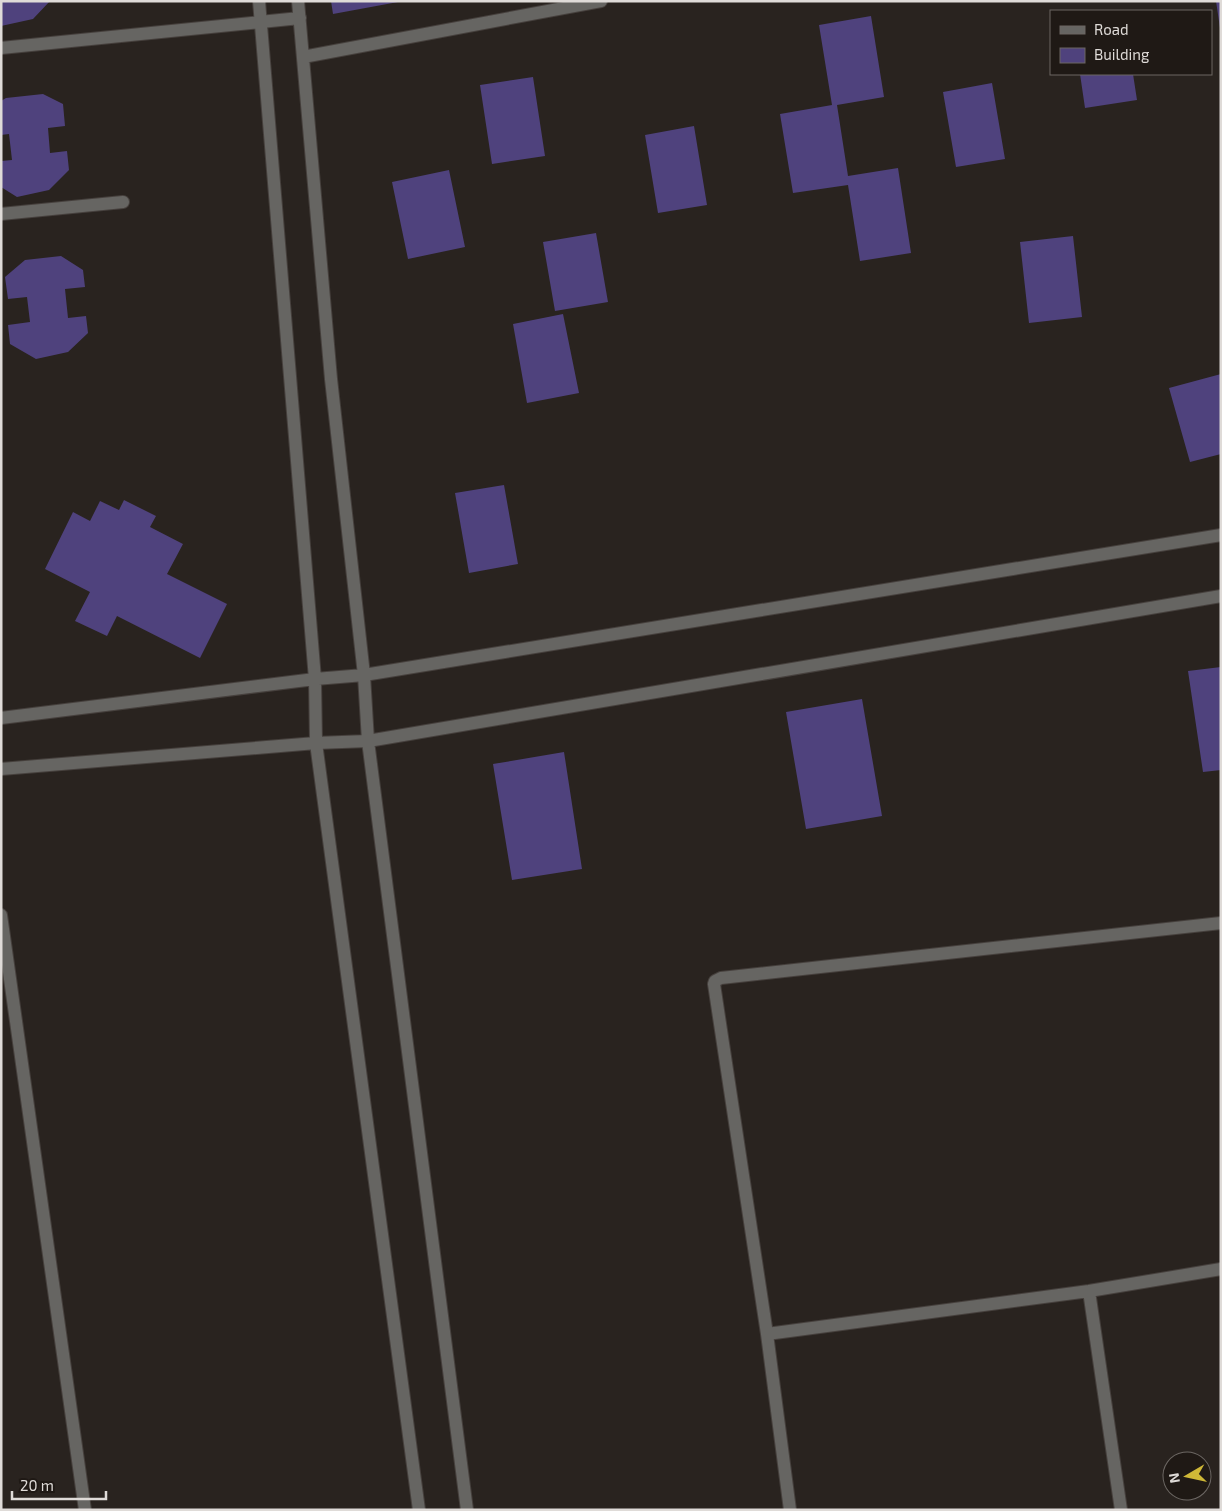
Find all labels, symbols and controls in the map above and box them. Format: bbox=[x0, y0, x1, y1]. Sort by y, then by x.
legend bbox=[1050, 10, 1212, 75]
text: Road bbox=[1094, 20, 1129, 38]
text: Building bbox=[1094, 45, 1150, 63]
north arrow bbox=[1162, 1451, 1212, 1501]
scale bar bbox=[12, 1468, 106, 1500]
text: N bbox=[1164, 1472, 1183, 1484]
text: 20 m bbox=[20, 1476, 54, 1494]

